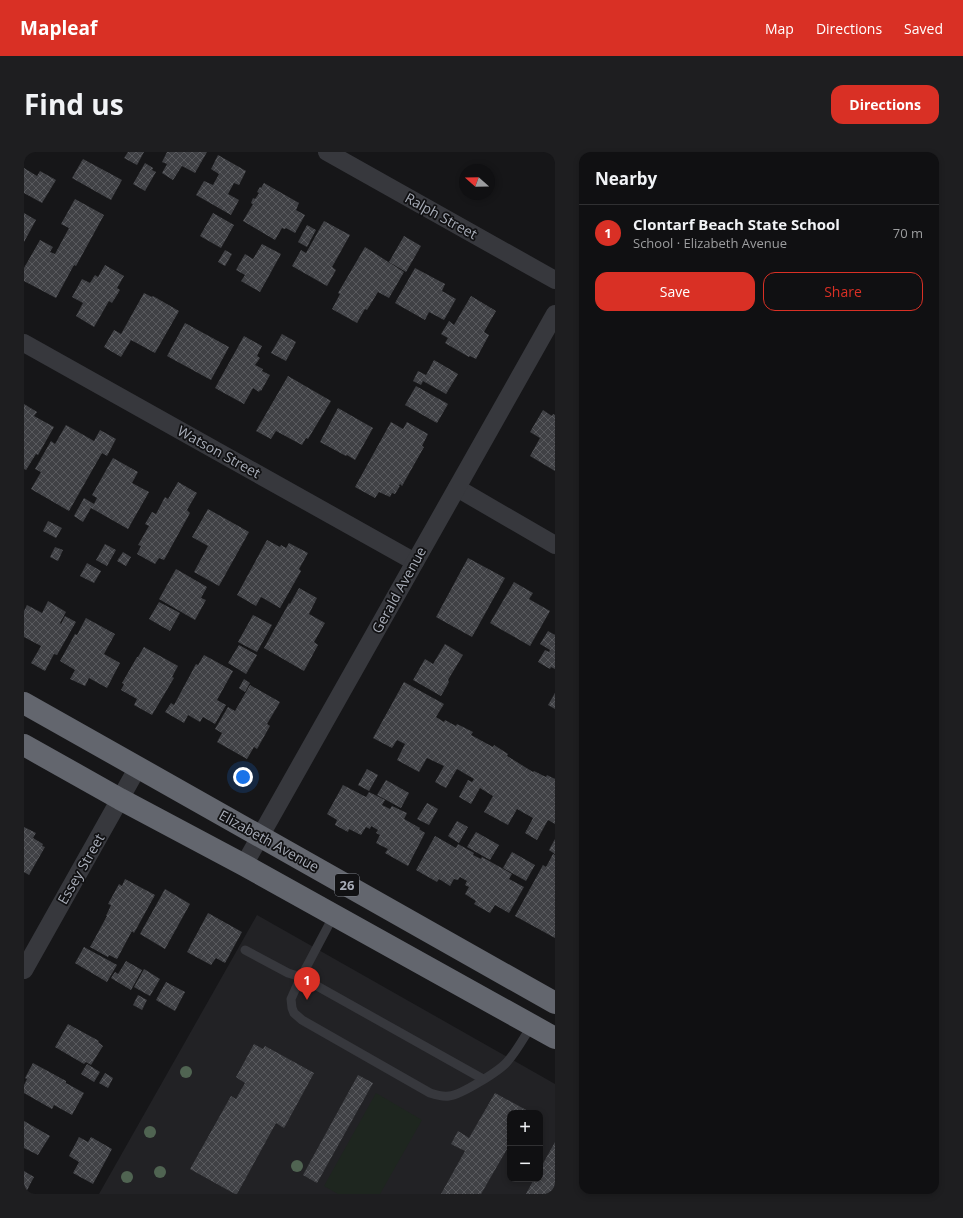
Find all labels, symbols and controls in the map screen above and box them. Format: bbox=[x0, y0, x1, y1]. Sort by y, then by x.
text: Mapleaf bbox=[20, 15, 97, 41]
text: Map bbox=[765, 19, 794, 38]
text: Directions bbox=[816, 19, 882, 38]
text: Saved bbox=[904, 19, 943, 38]
text: Find us bbox=[24, 85, 124, 123]
button: Directions bbox=[831, 85, 939, 124]
north arrow bbox=[459, 164, 495, 200]
text: Nearby bbox=[595, 167, 657, 190]
street label: Ralph Street bbox=[402, 188, 481, 243]
text: Clontarf Beach State School bbox=[633, 214, 840, 234]
text: 1 bbox=[604, 224, 612, 242]
text: 70 m bbox=[893, 224, 923, 242]
text: School · Elizabeth Avenue bbox=[633, 234, 787, 252]
button: Save bbox=[595, 272, 755, 311]
button: Share bbox=[763, 272, 923, 311]
street label: Watson Street bbox=[174, 421, 264, 482]
street label: Gerald Avenue bbox=[367, 543, 430, 636]
your location bbox=[233, 767, 253, 787]
street label: Elizabeth Avenue bbox=[216, 805, 323, 876]
street label: Essey Street bbox=[53, 830, 108, 908]
road number: 26 bbox=[335, 874, 359, 896]
pin: 1 bbox=[294, 967, 320, 1000]
map controls bbox=[507, 1110, 543, 1182]
button: + bbox=[507, 1110, 543, 1146]
button: − bbox=[507, 1146, 543, 1182]

